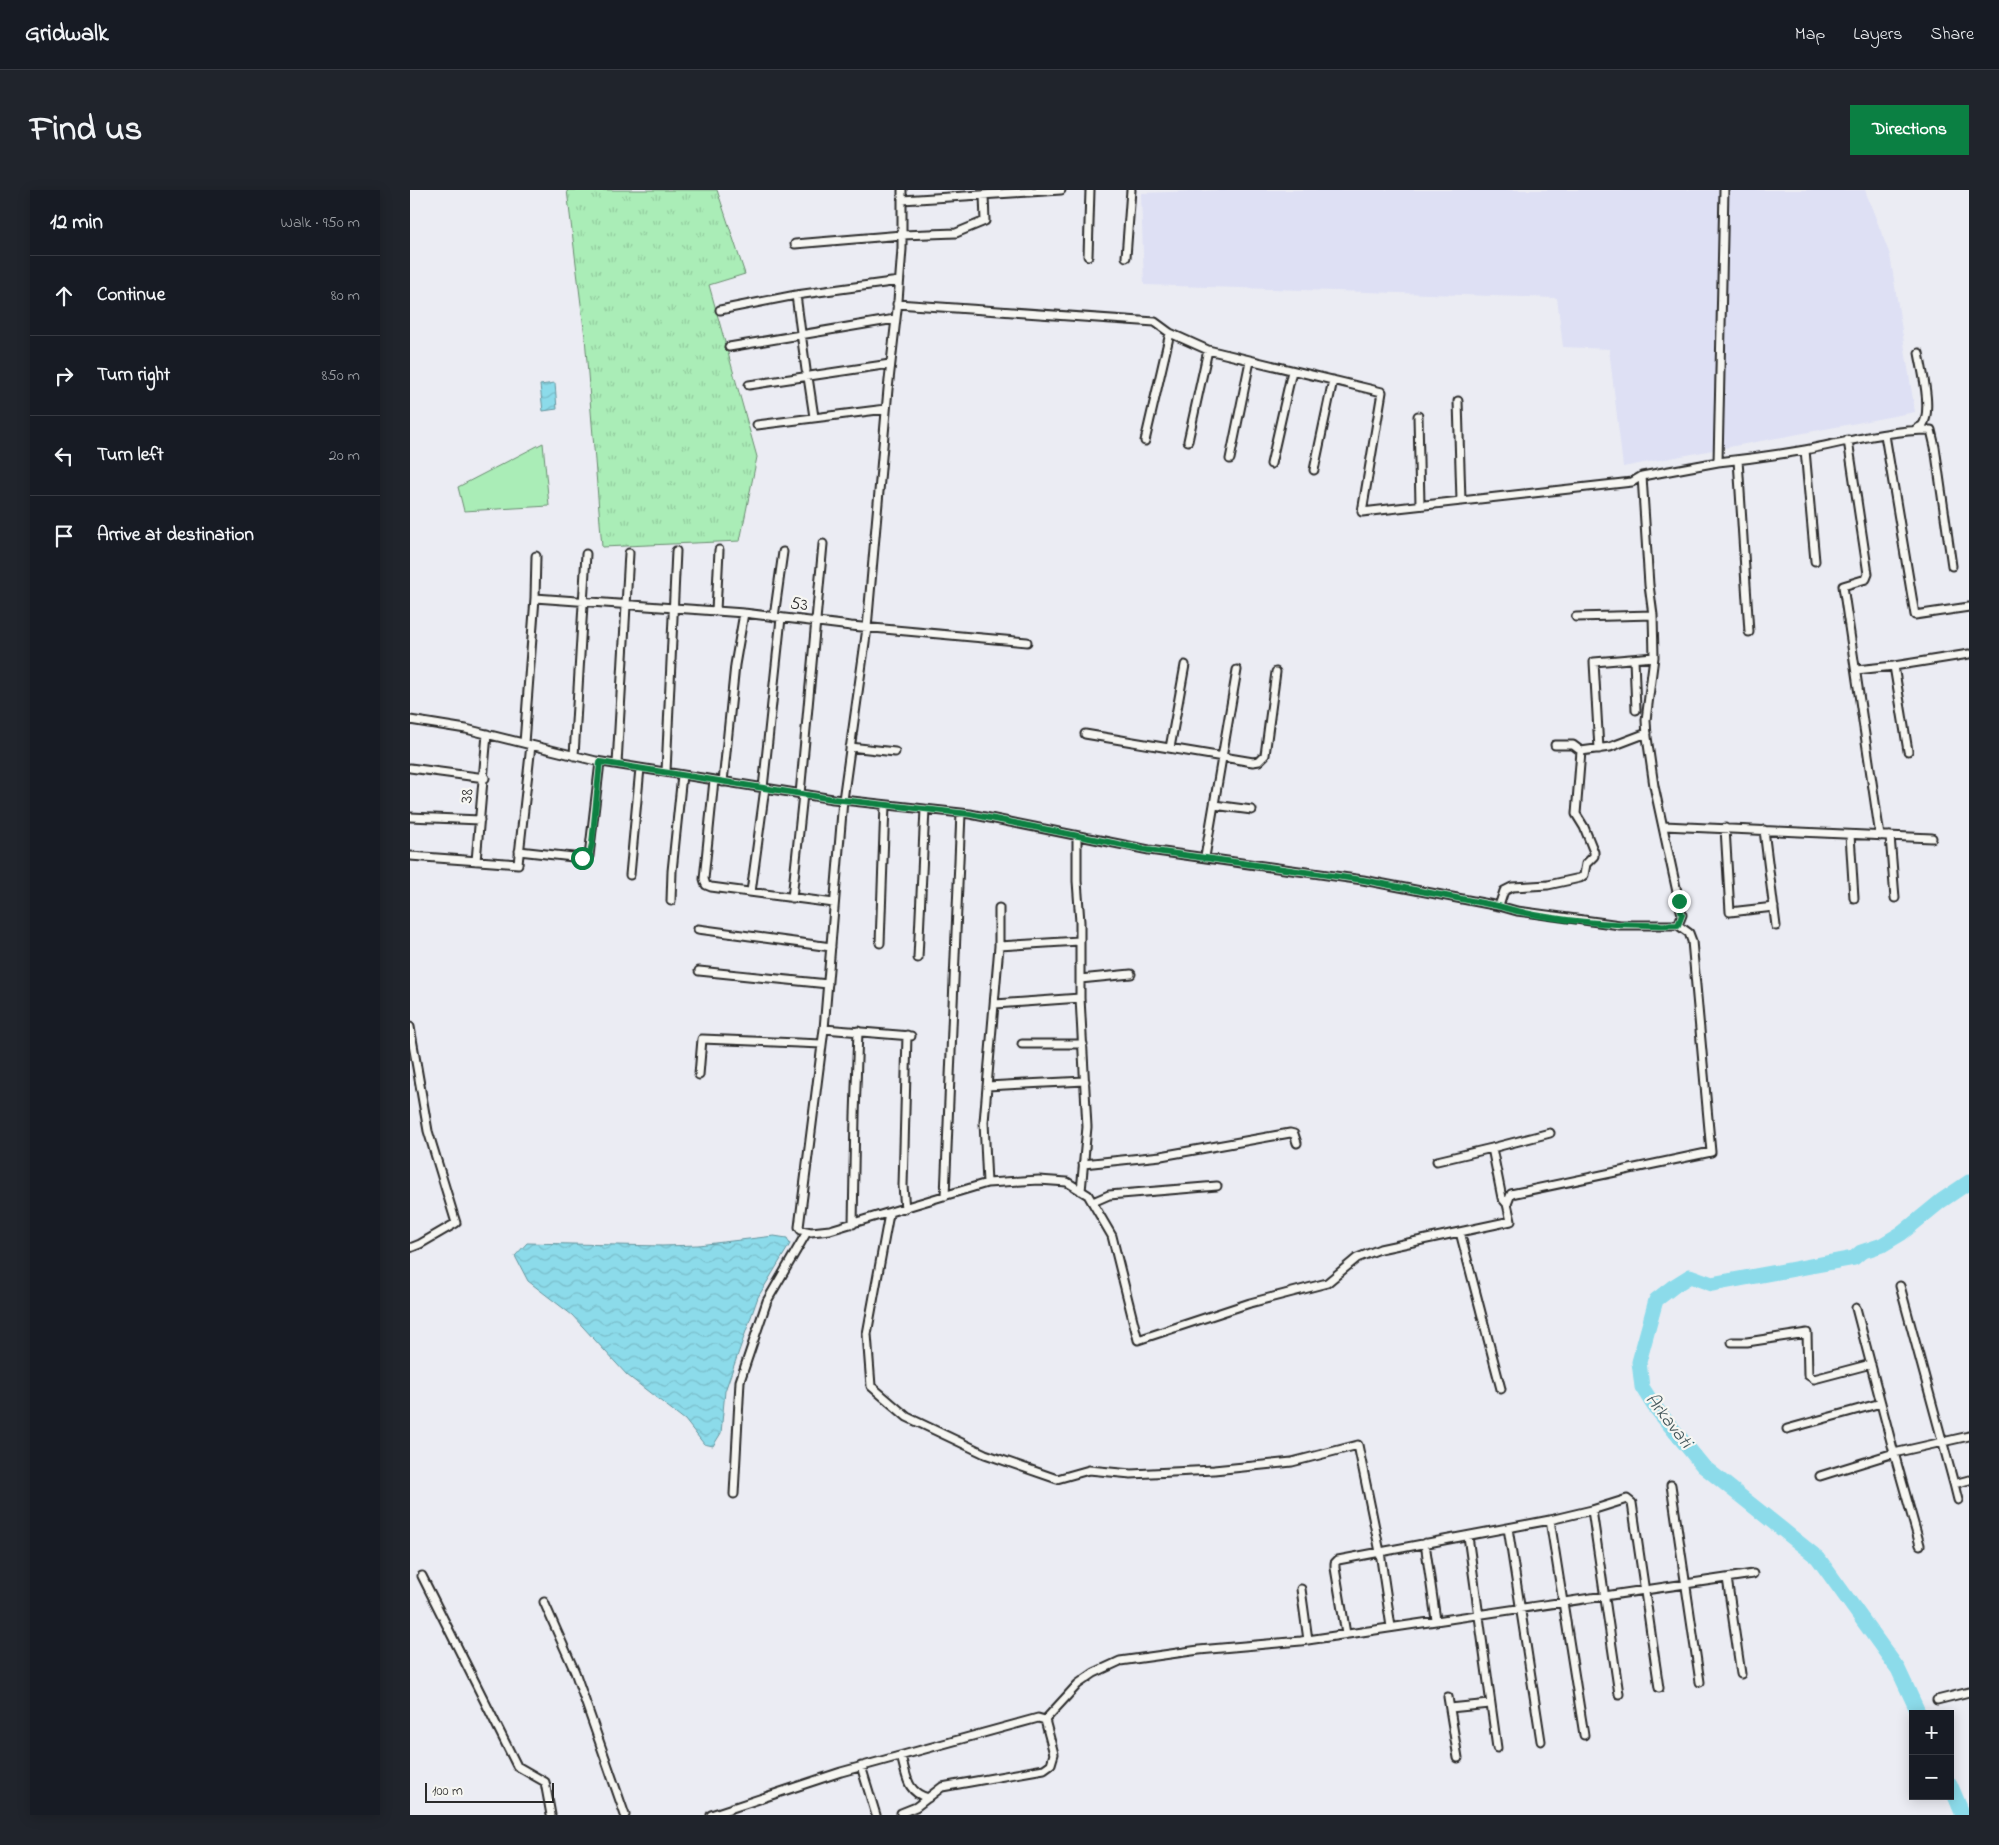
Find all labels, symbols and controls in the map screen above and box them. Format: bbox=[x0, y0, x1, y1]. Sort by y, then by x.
text: Gridwalk bbox=[25, 17, 109, 52]
text: Map bbox=[1795, 22, 1825, 48]
text: Layers bbox=[1853, 22, 1903, 48]
text: Share bbox=[1931, 22, 1974, 48]
text: Find us bbox=[30, 105, 142, 156]
button: Directions bbox=[1850, 105, 1969, 155]
text: 12 min bbox=[50, 208, 103, 238]
text: Walk · 950 m bbox=[281, 211, 360, 235]
icon: ahead bbox=[50, 282, 78, 310]
text: Continue bbox=[97, 282, 165, 309]
text: 80 m bbox=[331, 284, 360, 308]
icon: right bbox=[50, 362, 78, 390]
text: Turn right bbox=[97, 362, 170, 389]
text: 850 m bbox=[322, 364, 360, 388]
icon: left bbox=[50, 442, 78, 470]
text: Turn left bbox=[97, 442, 164, 469]
text: 20 m bbox=[329, 444, 360, 468]
icon: arrive bbox=[50, 522, 78, 550]
text: Arrive at destination bbox=[97, 522, 254, 549]
street label: 53 bbox=[789, 591, 809, 619]
street label: 38 bbox=[454, 788, 482, 804]
route start bbox=[571, 847, 594, 870]
route end bbox=[1668, 890, 1691, 913]
water label: Arkavati bbox=[1638, 1388, 1699, 1456]
map controls bbox=[1909, 1710, 1954, 1800]
button: + bbox=[1909, 1710, 1954, 1755]
button: − bbox=[1909, 1755, 1954, 1800]
scale bar bbox=[425, 1780, 554, 1803]
text: 100 m bbox=[432, 1781, 463, 1802]

